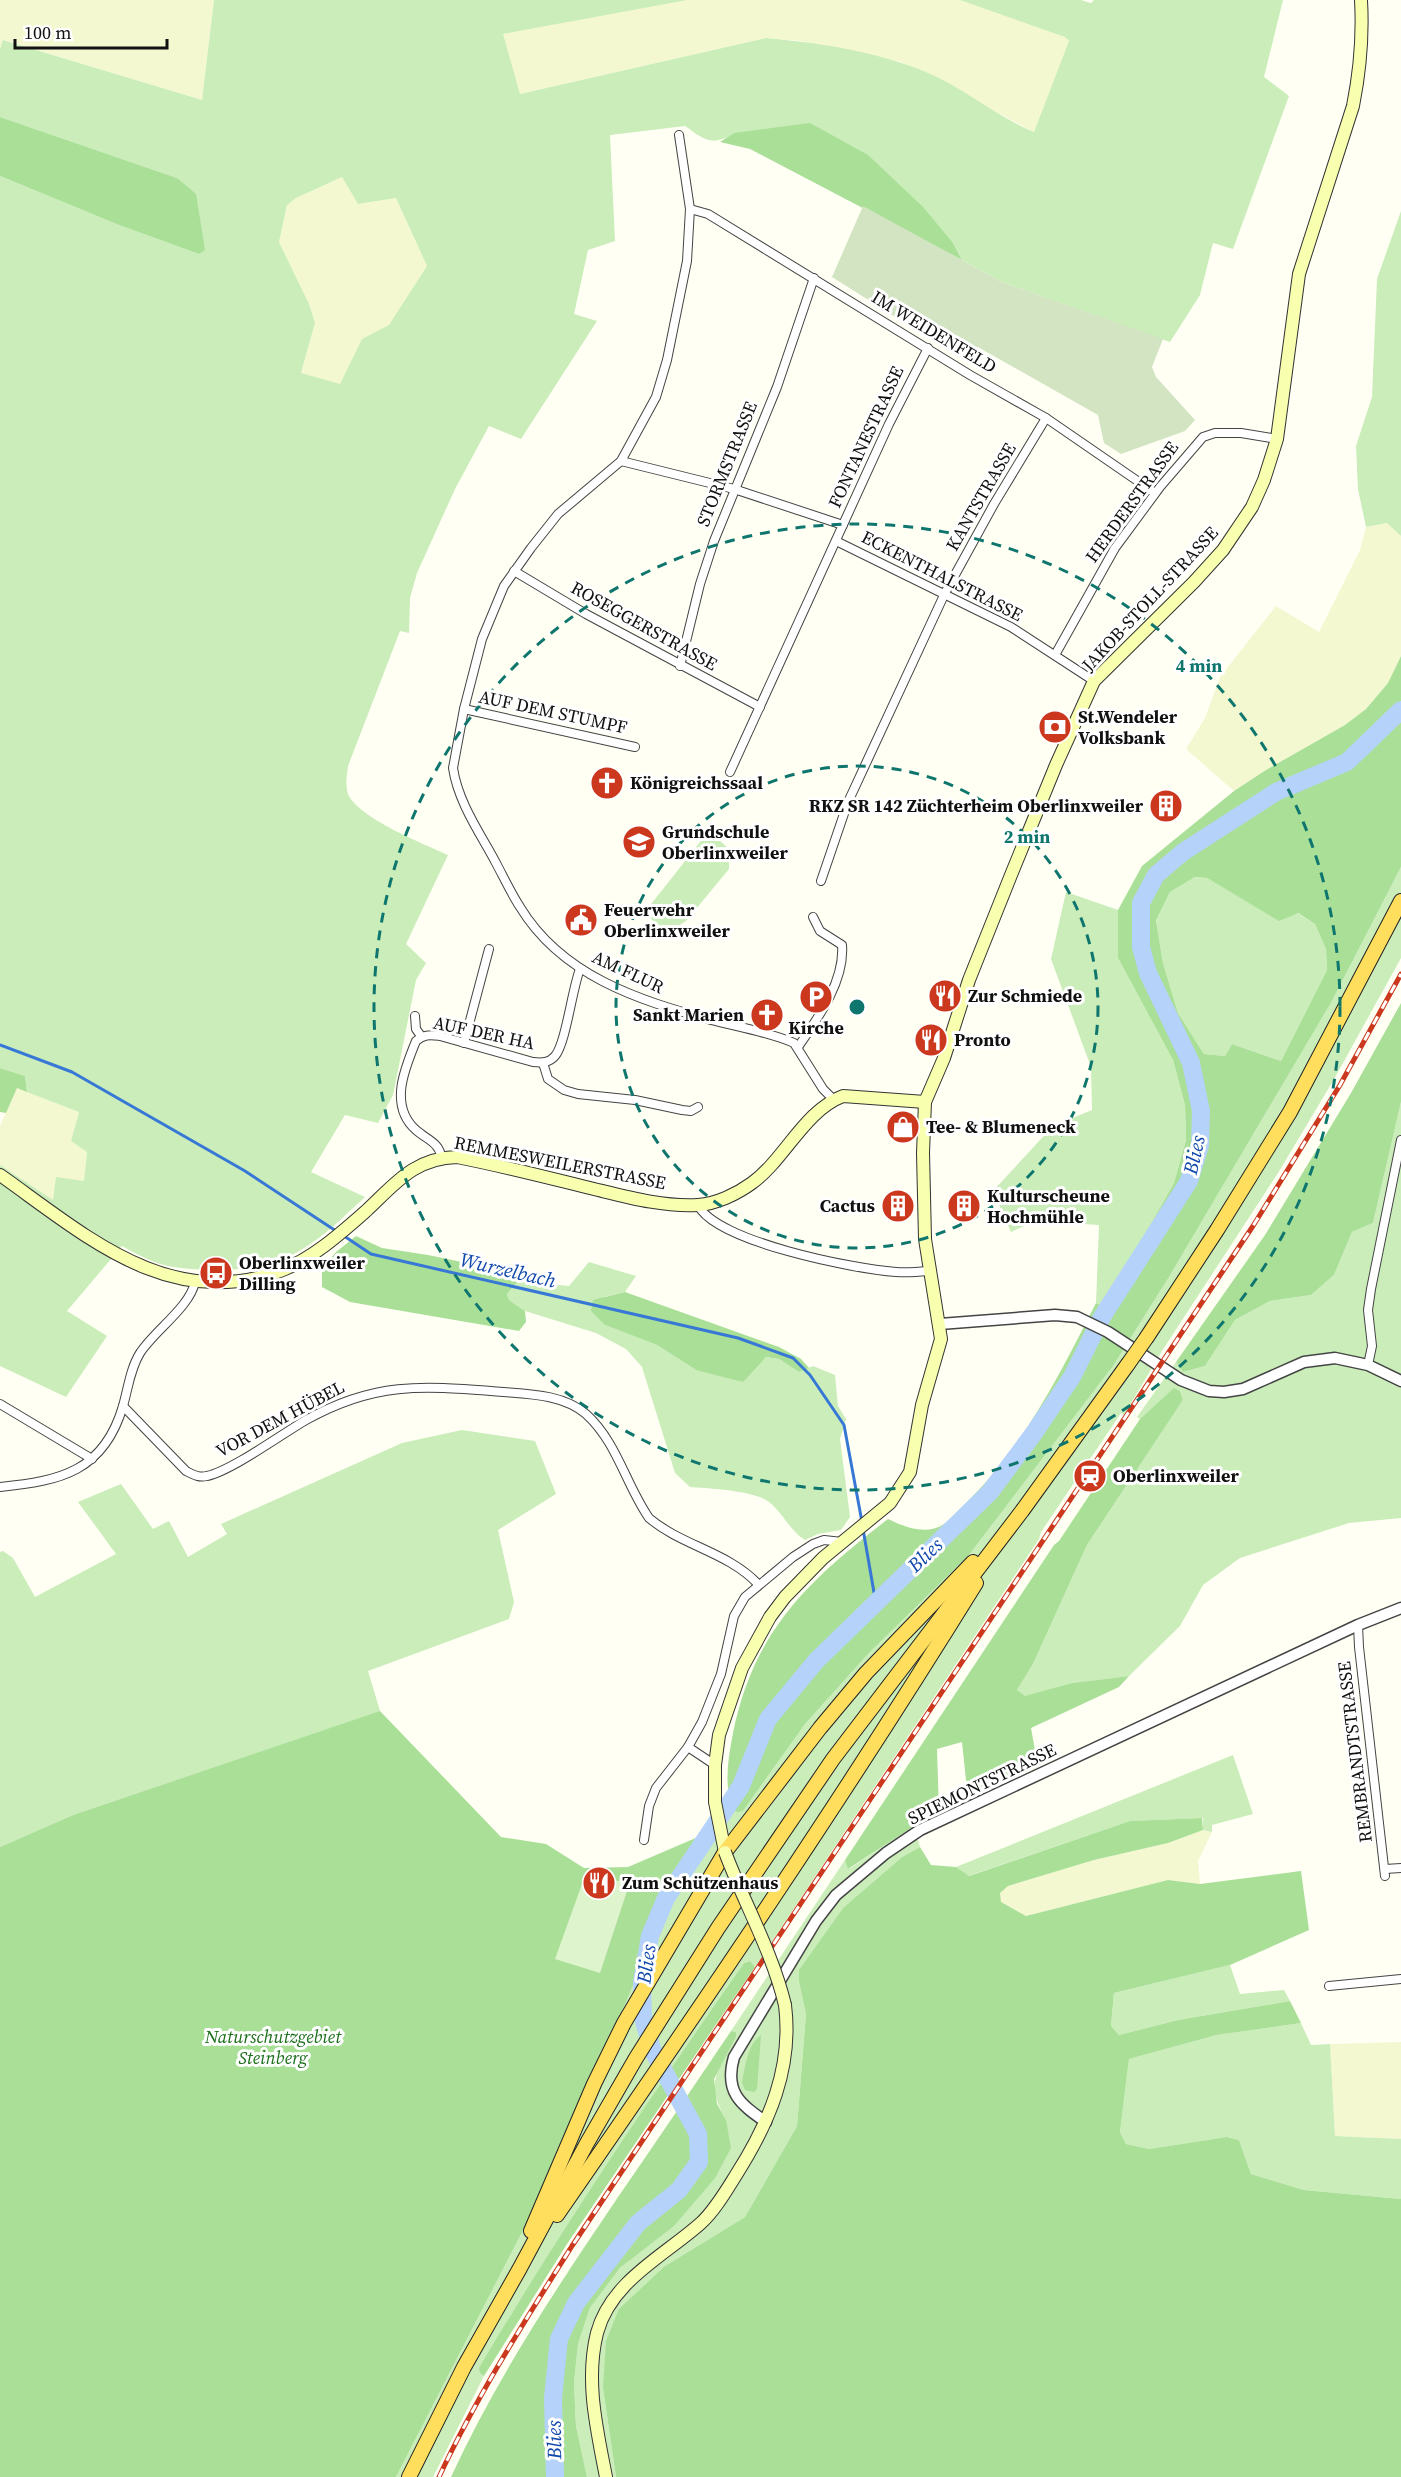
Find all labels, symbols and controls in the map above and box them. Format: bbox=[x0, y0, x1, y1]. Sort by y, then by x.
scale bar bbox=[15, 12, 166, 50]
text: 100 m bbox=[24, 20, 71, 45]
street label: IM WEIDENFELD bbox=[867, 284, 1001, 379]
street label: FONTANESTRASSE bbox=[822, 362, 909, 512]
street label: STORMSTRASSE bbox=[690, 398, 763, 530]
street label: HERDERSTRASSE bbox=[1079, 436, 1184, 567]
street label: KANTSTRASSE bbox=[940, 438, 1022, 555]
street label: JAKOB-STOLL-STRASSE bbox=[1075, 521, 1224, 677]
street label: ECKENTHALSTRASSE bbox=[857, 524, 1027, 627]
street label: ROSEGGERSTRASSE bbox=[567, 575, 722, 676]
text: 4 min bbox=[1176, 653, 1222, 678]
street label: AUF DEM STUMPF bbox=[477, 684, 630, 739]
place label: St.Wendeler Volksbank bbox=[1078, 704, 1178, 750]
bank icon: St.Wendeler Volksbank bbox=[1037, 709, 1073, 745]
church icon: Königreichssaal bbox=[589, 765, 625, 801]
place label: Königreichssaal bbox=[630, 770, 763, 795]
building icon: RKZ SR 142 Züchterheim Oberlinxweiler bbox=[1148, 788, 1184, 824]
place label: RKZ SR 142 Züchterheim Oberlinxweiler bbox=[809, 793, 1144, 818]
place label: Grundschule Oberlinxweiler bbox=[662, 819, 788, 865]
school or university icon: Grundschule Oberlinxweiler bbox=[621, 824, 657, 860]
text: 2 min bbox=[1004, 824, 1050, 849]
place label: Feuerwehr Oberlinxweiler bbox=[604, 897, 730, 943]
public building icon: Feuerwehr Oberlinxweiler bbox=[563, 902, 599, 938]
street label: AM FLUR bbox=[588, 944, 669, 999]
restaurant icon: Zur Schmiede bbox=[927, 978, 963, 1014]
parking icon: Kirche bbox=[798, 979, 834, 1015]
place label: Zur Schmiede bbox=[968, 983, 1082, 1008]
church icon: Sankt Marien bbox=[749, 997, 785, 1033]
centre of rings bbox=[847, 997, 867, 1017]
place label: Sankt Marien bbox=[633, 1002, 744, 1027]
street label: AUF DER HA bbox=[431, 1010, 537, 1055]
place label: Kirche bbox=[788, 1015, 844, 1040]
restaurant icon: Pronto bbox=[913, 1022, 949, 1058]
place label: Pronto bbox=[954, 1027, 1011, 1052]
shop icon: Tee- & Blumeneck bbox=[885, 1109, 921, 1145]
place label: Tee- & Blumeneck bbox=[926, 1114, 1076, 1139]
street label: REMMESWEILERSTRASSE bbox=[452, 1130, 668, 1195]
water label: Blies bbox=[1176, 1132, 1212, 1178]
place label: Kulturscheune Hochmühle bbox=[987, 1183, 1110, 1229]
building icon: Cactus bbox=[880, 1188, 916, 1224]
building icon: Kulturscheune Hochmühle bbox=[946, 1188, 982, 1224]
place label: Cactus bbox=[820, 1193, 875, 1218]
water label: Wurzelbach bbox=[457, 1245, 559, 1295]
place label: Oberlinxweiler Dilling bbox=[239, 1250, 365, 1296]
bus stop icon: Oberlinxweiler Dilling bbox=[198, 1255, 234, 1291]
street label: VOR DEM HÜBEL bbox=[211, 1374, 348, 1463]
station icon: Oberlinxweiler bbox=[1072, 1458, 1108, 1494]
place label: Oberlinxweiler bbox=[1113, 1463, 1239, 1488]
water label: Blies bbox=[901, 1531, 949, 1579]
street label: REMBRANDTSTRASSE bbox=[1331, 1660, 1378, 1844]
street label: SPIEMONTSTRASSE bbox=[904, 1737, 1060, 1830]
restaurant icon: Zum Schützenhaus bbox=[581, 1865, 617, 1901]
place label: Zum Schützenhaus bbox=[622, 1870, 778, 1895]
water label: Blies bbox=[629, 1942, 663, 1986]
park label: Naturschutzgebiet Steinberg bbox=[204, 2024, 342, 2070]
water label: Blies bbox=[540, 2419, 568, 2461]

